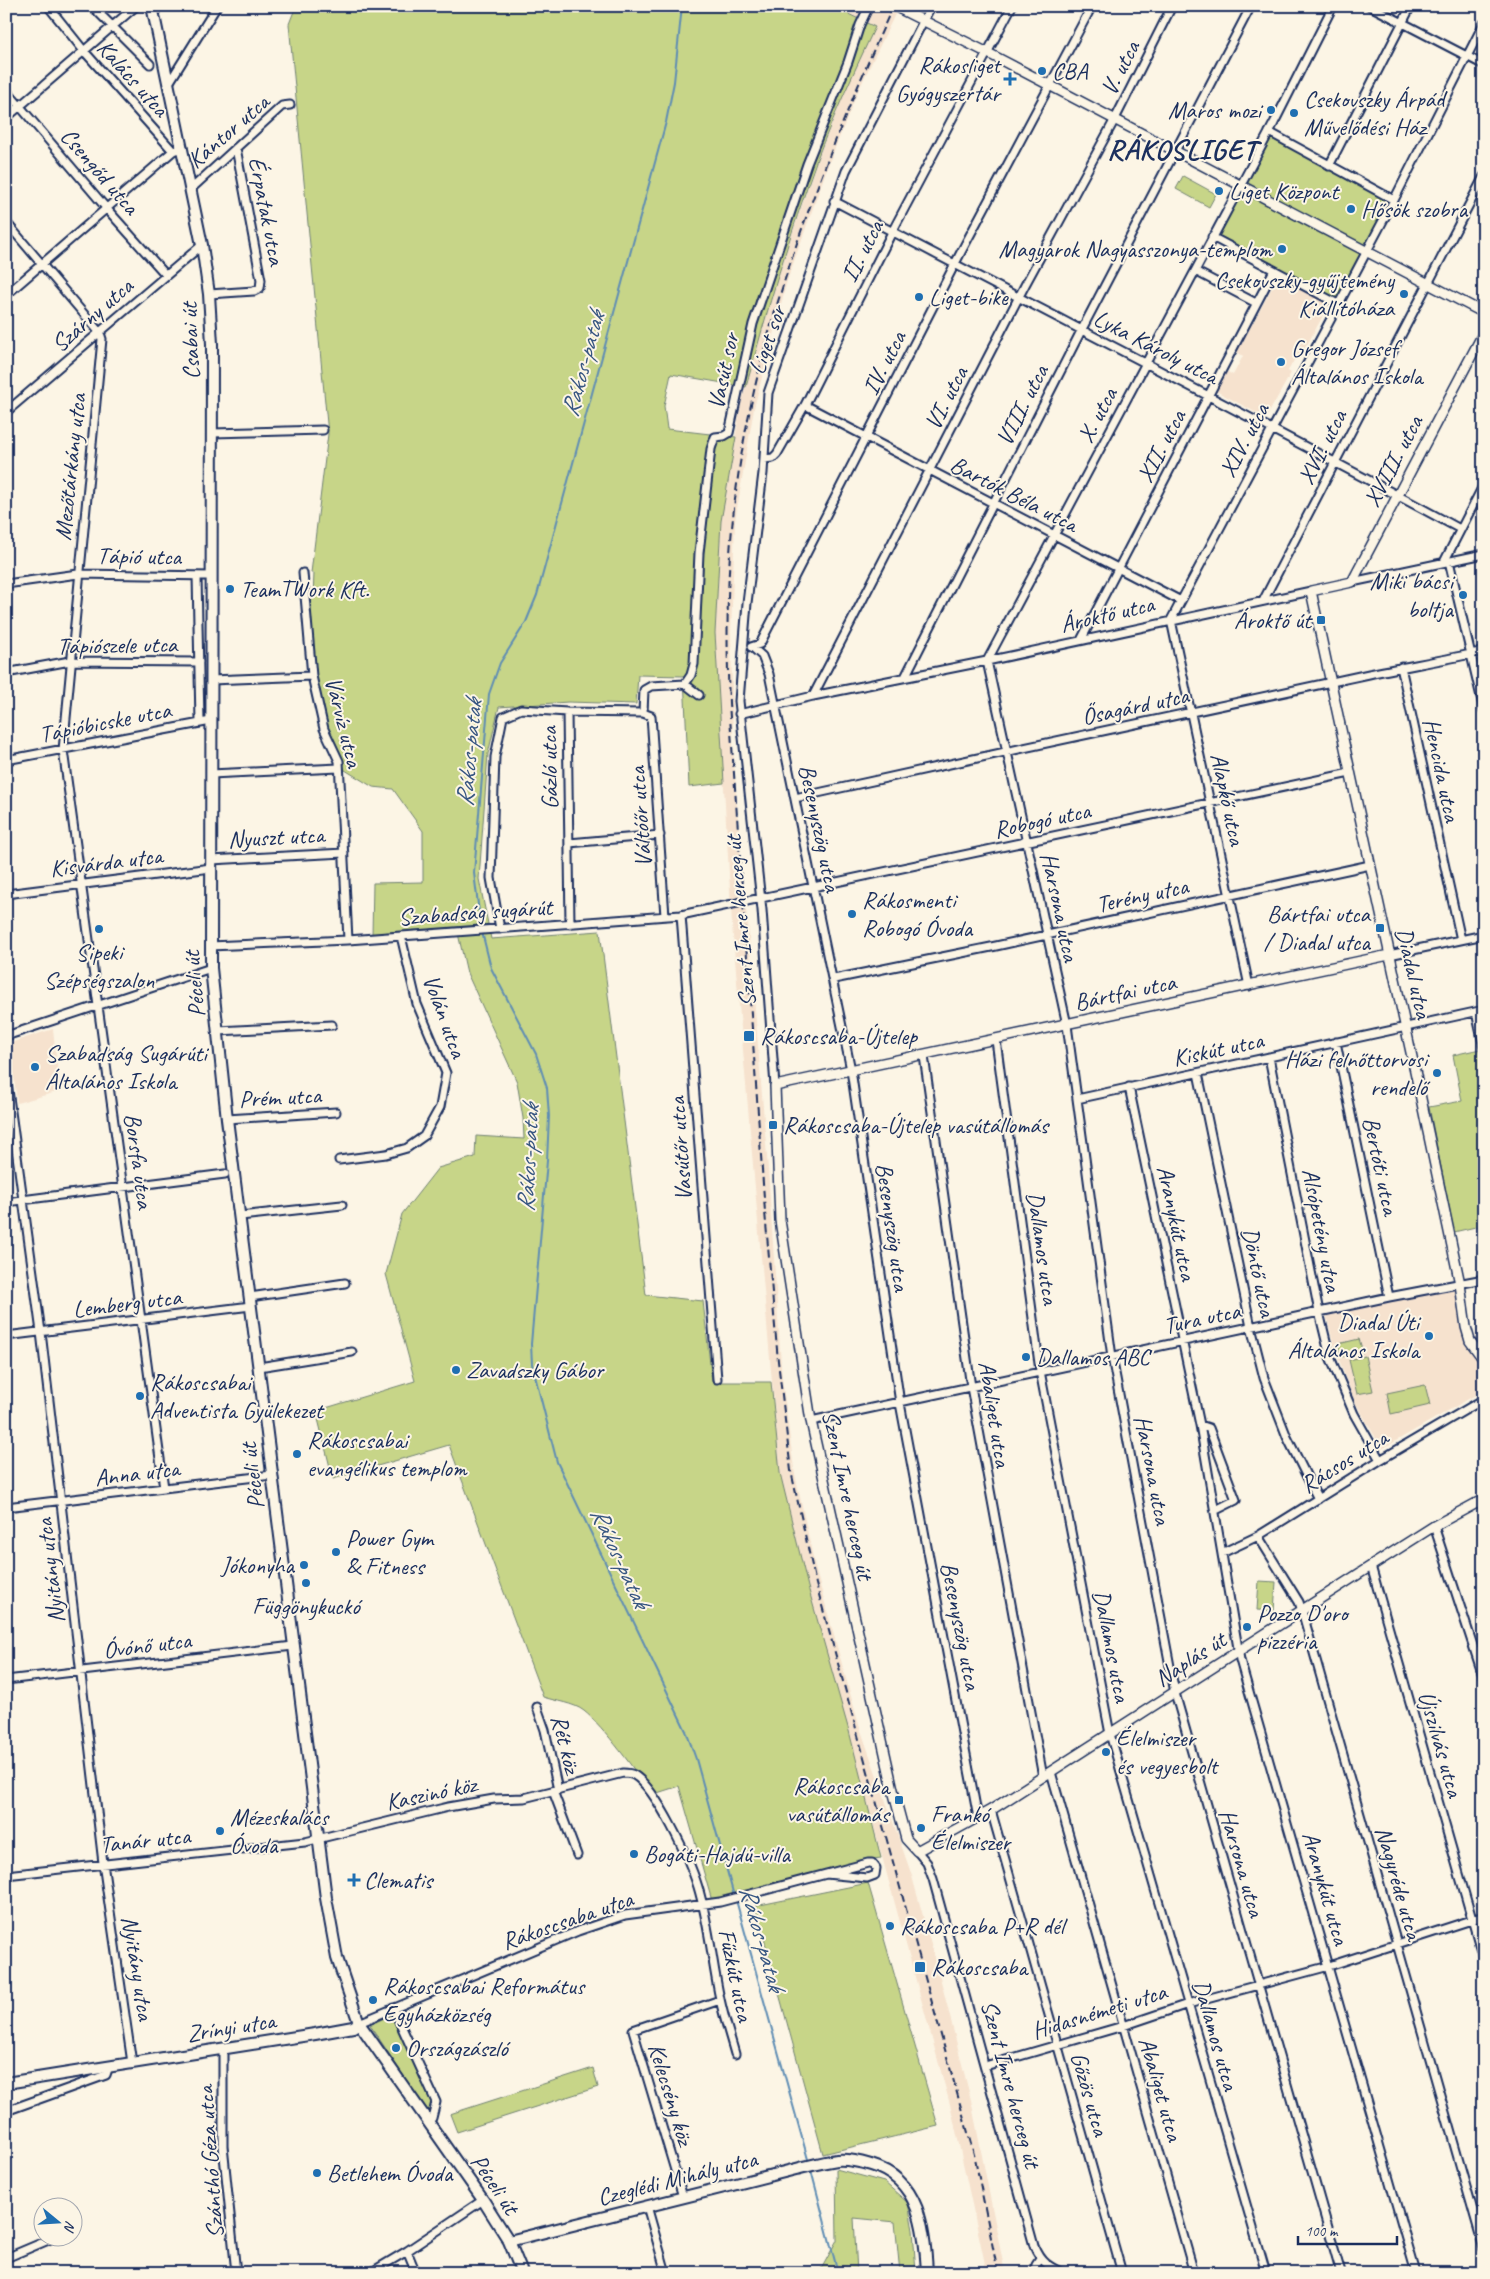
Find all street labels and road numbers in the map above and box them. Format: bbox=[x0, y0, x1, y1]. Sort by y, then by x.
street label: Kalács utca bbox=[91, 33, 176, 124]
street label: V. utca bbox=[1094, 34, 1147, 100]
street label: Kántor utca bbox=[181, 86, 277, 175]
street label: Csengőd utca bbox=[54, 121, 147, 222]
street label: Érpatak utca bbox=[242, 154, 292, 269]
street label: II. utca bbox=[834, 214, 891, 287]
street label: Szárny utca bbox=[45, 270, 140, 359]
street label: Csabai út bbox=[174, 300, 206, 380]
street label: Liget sor bbox=[741, 300, 793, 378]
street label: Lyka Károly utca bbox=[1089, 303, 1225, 392]
street label: IV. utca bbox=[855, 325, 913, 400]
street label: Vasút sor bbox=[700, 328, 746, 412]
street label: VIII. utca bbox=[989, 358, 1056, 450]
street label: VI. utca bbox=[917, 360, 975, 435]
street label: X. utca bbox=[1070, 381, 1125, 448]
street label: Mezőtárkány utca bbox=[47, 391, 93, 542]
street label: XIV. utca bbox=[1212, 397, 1276, 482]
street label: XII. utca bbox=[1130, 404, 1193, 487]
street label: XVI. utca bbox=[1291, 404, 1354, 489]
street label: XVIII. utca bbox=[1357, 409, 1430, 512]
street label: Bartók Béla utca bbox=[945, 449, 1085, 540]
street label: Tápió utca bbox=[97, 540, 183, 572]
street label: Ároktő utca bbox=[1057, 588, 1158, 639]
street label: Tápiószele utca bbox=[57, 629, 179, 661]
street label: Várvíz utca bbox=[318, 674, 370, 772]
street label: Ősagárd utca bbox=[1079, 680, 1192, 732]
street label: Tápióbicske utca bbox=[37, 694, 175, 749]
street label: Hencida utca bbox=[1416, 716, 1468, 826]
street label: Gázló utca bbox=[533, 725, 565, 810]
street label: Alapkő utca bbox=[1204, 750, 1253, 849]
street label: Besenyszög utca bbox=[792, 762, 848, 896]
street label: Váltóőr utca bbox=[621, 764, 658, 868]
street label: Robogó utca bbox=[991, 795, 1094, 845]
street label: Nyuszt utca bbox=[227, 819, 327, 855]
street label: Szent Imre herceg út bbox=[717, 832, 762, 1008]
street label: Kisvárda utca bbox=[48, 840, 166, 884]
street label: Harsona utca bbox=[1034, 850, 1086, 966]
street label: Terény utca bbox=[1093, 870, 1192, 919]
street label: Szabadság sugárút bbox=[397, 892, 555, 932]
street label: Diadal utca bbox=[1389, 925, 1439, 1023]
street label: Péceli út bbox=[176, 948, 212, 1018]
street label: Bártfai utca bbox=[1071, 966, 1180, 1017]
street label: Volán utca bbox=[416, 970, 474, 1063]
street label: Kiskút utca bbox=[1170, 1025, 1267, 1073]
street label: Prém utca bbox=[238, 1080, 323, 1114]
street label: Vasútőr utca bbox=[661, 1095, 699, 1202]
street label: Borsfa utca bbox=[117, 1111, 161, 1212]
street label: Bertóti utca bbox=[1356, 1114, 1406, 1220]
street label: Besenyszög utca bbox=[869, 1161, 917, 1294]
street label: Aranykút utca bbox=[1150, 1163, 1204, 1284]
street label: Alsópetény utca bbox=[1295, 1166, 1349, 1296]
street label: Dallamos utca bbox=[1020, 1190, 1066, 1308]
street label: Döntő utca bbox=[1235, 1225, 1283, 1321]
street label: Lemberg utca bbox=[71, 1281, 184, 1325]
street label: Tura utca bbox=[1161, 1295, 1245, 1341]
street label: Abaliget utca bbox=[972, 1359, 1018, 1470]
street label: Szent Imre herceg út bbox=[815, 1408, 881, 1584]
street label: Harsona utca bbox=[1128, 1413, 1179, 1528]
street label: Rácsos utca bbox=[1295, 1421, 1395, 1500]
street label: Péceli út bbox=[233, 1439, 271, 1511]
street label: Anna utca bbox=[93, 1453, 183, 1493]
street label: Nyitány utca bbox=[29, 1515, 71, 1625]
street label: Besenyszög utca bbox=[934, 1560, 988, 1694]
street label: Dallamos utca bbox=[1086, 1587, 1138, 1706]
street label: Naplás út bbox=[1149, 1624, 1233, 1693]
street label: Óvónő utca bbox=[101, 1625, 194, 1665]
street label: Újszilvás utca bbox=[1412, 1688, 1471, 1802]
street label: Rét köz bbox=[544, 1712, 588, 1779]
street label: Kaszinó köz bbox=[383, 1768, 481, 1817]
street label: Harsona utca bbox=[1212, 1806, 1272, 1922]
street label: Tanár utca bbox=[98, 1820, 193, 1860]
street label: Nagyréde utca bbox=[1369, 1823, 1430, 1945]
street label: Aranykút utca bbox=[1296, 1828, 1357, 1949]
street label: Rákoscsaba utca bbox=[497, 1883, 638, 1956]
street label: Nyitány utca bbox=[115, 1914, 161, 2024]
street label: Fűzkút utca bbox=[712, 1926, 761, 2025]
street label: Hidasnémeti utca bbox=[1028, 1976, 1171, 2046]
street label: Dallamos utca bbox=[1186, 1976, 1246, 2095]
street label: Szent Imre herceg út bbox=[974, 1997, 1048, 2173]
street label: Zrínyi utca bbox=[185, 2005, 280, 2049]
street label: Abaliget utca bbox=[1132, 2034, 1191, 2146]
street label: Kelecsény köz bbox=[641, 2039, 701, 2151]
street label: Gőzös utca bbox=[1064, 2049, 1117, 2141]
street label: Szánthó Géza utca bbox=[190, 2082, 230, 2239]
street label: Czeglédi Mihály utca bbox=[594, 2143, 761, 2212]
street label: Péceli út bbox=[464, 2148, 527, 2222]

